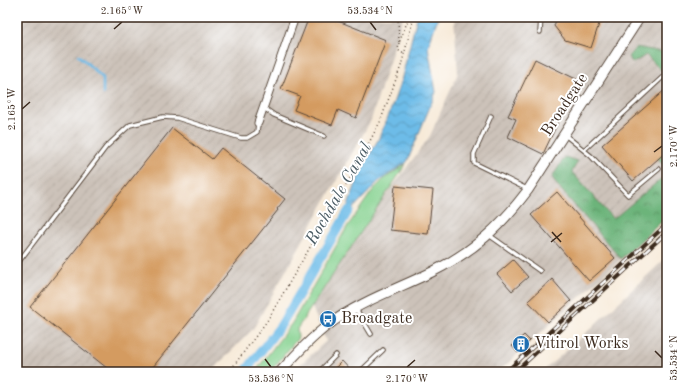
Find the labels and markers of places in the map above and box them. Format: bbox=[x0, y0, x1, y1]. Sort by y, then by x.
bus stop icon: Broadgate bbox=[318, 309, 338, 329]
place label: Broadgate bbox=[341, 311, 412, 327]
building icon: Vitirol Works bbox=[511, 334, 531, 354]
place label: Vitirol Works bbox=[534, 336, 629, 352]

